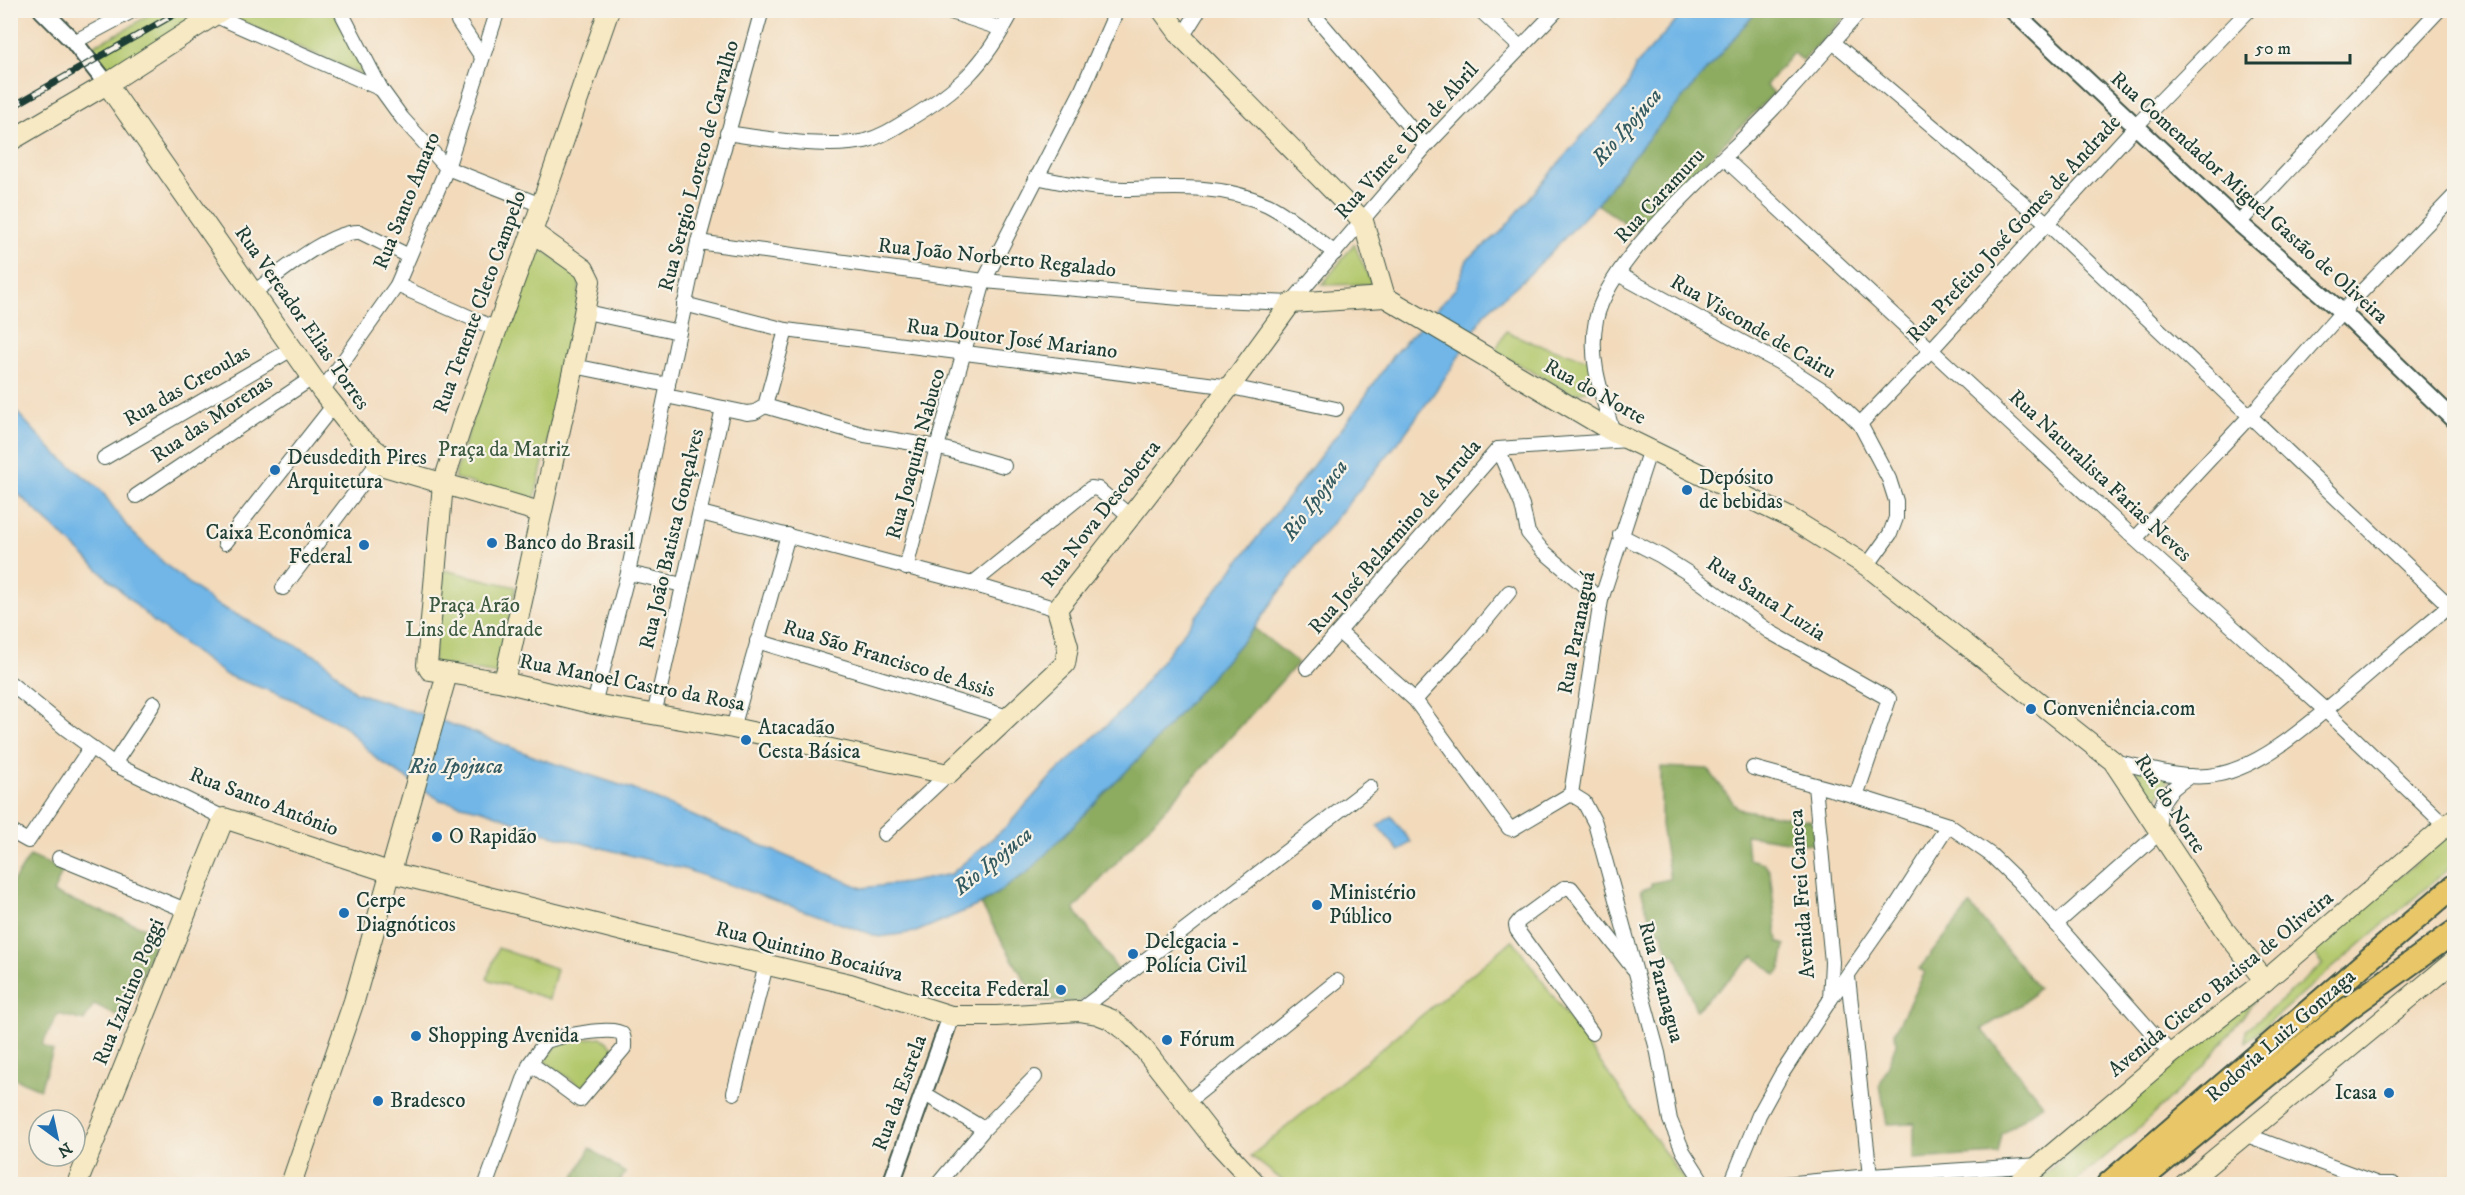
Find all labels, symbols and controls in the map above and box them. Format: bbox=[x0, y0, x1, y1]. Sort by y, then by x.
scale bar bbox=[2246, 27, 2350, 65]
street label: Rua Sergio Loreto de Carvalho bbox=[653, 38, 745, 294]
text: 50 m bbox=[2255, 38, 2291, 60]
street label: Rua Vinte e Um de Abril bbox=[1330, 57, 1485, 225]
street label: Rua Comendador Miguel Gastão de Oliveira bbox=[2105, 66, 2393, 330]
water label: Rio Ipojuca bbox=[1585, 83, 1668, 172]
street label: Rua Prefeito José Gomes de Andrade bbox=[1902, 110, 2127, 348]
street label: Rua Santo Amaro bbox=[368, 129, 446, 273]
street label: Rua Caramuru bbox=[1609, 143, 1711, 249]
street label: Rua Tenente Cleto Campelo bbox=[428, 187, 532, 417]
street label: Rua Vereador Elias Torres bbox=[229, 221, 375, 415]
street label: Rua João Norberto Regalado bbox=[877, 233, 1117, 283]
street label: Rua Visconde de Cairu bbox=[1666, 269, 1840, 385]
street label: Rua Doutor José Mariano bbox=[905, 313, 1119, 365]
street label: Rua das Creoulas bbox=[119, 339, 255, 433]
street label: Rua do Norte bbox=[1539, 353, 1651, 431]
street label: Rua Joaquim Nabuco bbox=[881, 366, 951, 542]
street label: Rua das Morenas bbox=[146, 369, 278, 469]
street label: Rua Naturalista Farias Neves bbox=[2003, 384, 2197, 568]
street label: Rua João Batista Gonçalves bbox=[634, 426, 710, 652]
street label: Rua José Belarmino de Arruda bbox=[1303, 434, 1487, 640]
street label: Rua Nova Descoberta bbox=[1035, 435, 1167, 593]
park label: Praça da Matriz bbox=[438, 437, 570, 463]
place label: Deusdedith Pires Arquitetura bbox=[287, 445, 427, 495]
water label: Rio Ipojuca bbox=[1275, 454, 1354, 546]
marker: Deusdedith Pires Arquitetura bbox=[268, 463, 282, 477]
place label: Depósito de bebidas bbox=[1699, 465, 1783, 515]
marker: Depósito de bebidas bbox=[1680, 483, 1694, 497]
place label: Caixa Econômica Federal bbox=[206, 520, 353, 570]
place label: Banco do Brasil bbox=[504, 530, 635, 556]
marker: Banco do Brasil bbox=[485, 536, 499, 550]
marker: Caixa Econômica Federal bbox=[357, 538, 371, 552]
street label: Rua Santa Luzia bbox=[1701, 551, 1831, 647]
street label: Rua Paranaguá bbox=[1552, 569, 1602, 697]
park label: Praça Arão Lins de Andrade bbox=[405, 593, 543, 643]
street label: Rua São Francisco de Assis bbox=[780, 614, 998, 704]
street label: Rua Manoel Castro da Rosa bbox=[517, 648, 747, 718]
place label: Conveniência.com bbox=[2043, 696, 2196, 722]
marker: Conveniência.com bbox=[2024, 702, 2038, 716]
place label: Atacadão Cesta Básica bbox=[758, 715, 861, 765]
marker: Atacadão Cesta Básica bbox=[739, 733, 753, 747]
street label: Rua do Norte bbox=[2128, 750, 2212, 859]
water label: Rio Ipojuca bbox=[408, 753, 503, 780]
street label: Rua Santo Antônio bbox=[186, 762, 342, 842]
street label: Avenida Frei Caneca bbox=[1783, 808, 1821, 980]
water label: Rio Ipojuca bbox=[947, 821, 1038, 902]
place label: O Rapidão bbox=[449, 824, 537, 850]
marker: O Rapidão bbox=[430, 830, 444, 844]
place label: Ministério Público bbox=[1329, 880, 1416, 930]
street label: Avenida Cicero Batista de Oliveira bbox=[2103, 885, 2339, 1083]
place label: Cerpe Diagnóticos bbox=[356, 888, 456, 938]
marker: Ministério Público bbox=[1310, 898, 1324, 912]
marker: Cerpe Diagnóticos bbox=[337, 906, 351, 920]
street label: Rua Izaltino Poggi bbox=[88, 915, 170, 1069]
street label: Rua Quintino Bocaiúva bbox=[713, 916, 906, 988]
street label: Rua Paranagua bbox=[1632, 918, 1690, 1046]
place label: Delegacia - Polícia Civil bbox=[1145, 929, 1247, 979]
marker: Delegacia - Polícia Civil bbox=[1126, 947, 1140, 961]
street label: Rodovia Luiz Gonzaga bbox=[2201, 964, 2361, 1108]
place label: Receita Federal bbox=[920, 977, 1050, 1003]
marker: Receita Federal bbox=[1054, 983, 1068, 997]
place label: Shopping Avenida bbox=[428, 1023, 579, 1049]
place label: Fórum bbox=[1179, 1027, 1235, 1053]
marker: Shopping Avenida bbox=[409, 1029, 423, 1043]
street label: Rua da Estrela bbox=[867, 1031, 933, 1155]
marker: Fórum bbox=[1160, 1033, 1174, 1047]
place label: Icasa bbox=[2335, 1080, 2377, 1106]
marker: Icasa bbox=[2382, 1086, 2396, 1100]
place label: Bradesco bbox=[390, 1088, 465, 1114]
marker: Bradesco bbox=[371, 1094, 385, 1108]
north arrow bbox=[27, 1108, 87, 1168]
text: N bbox=[54, 1138, 76, 1162]

